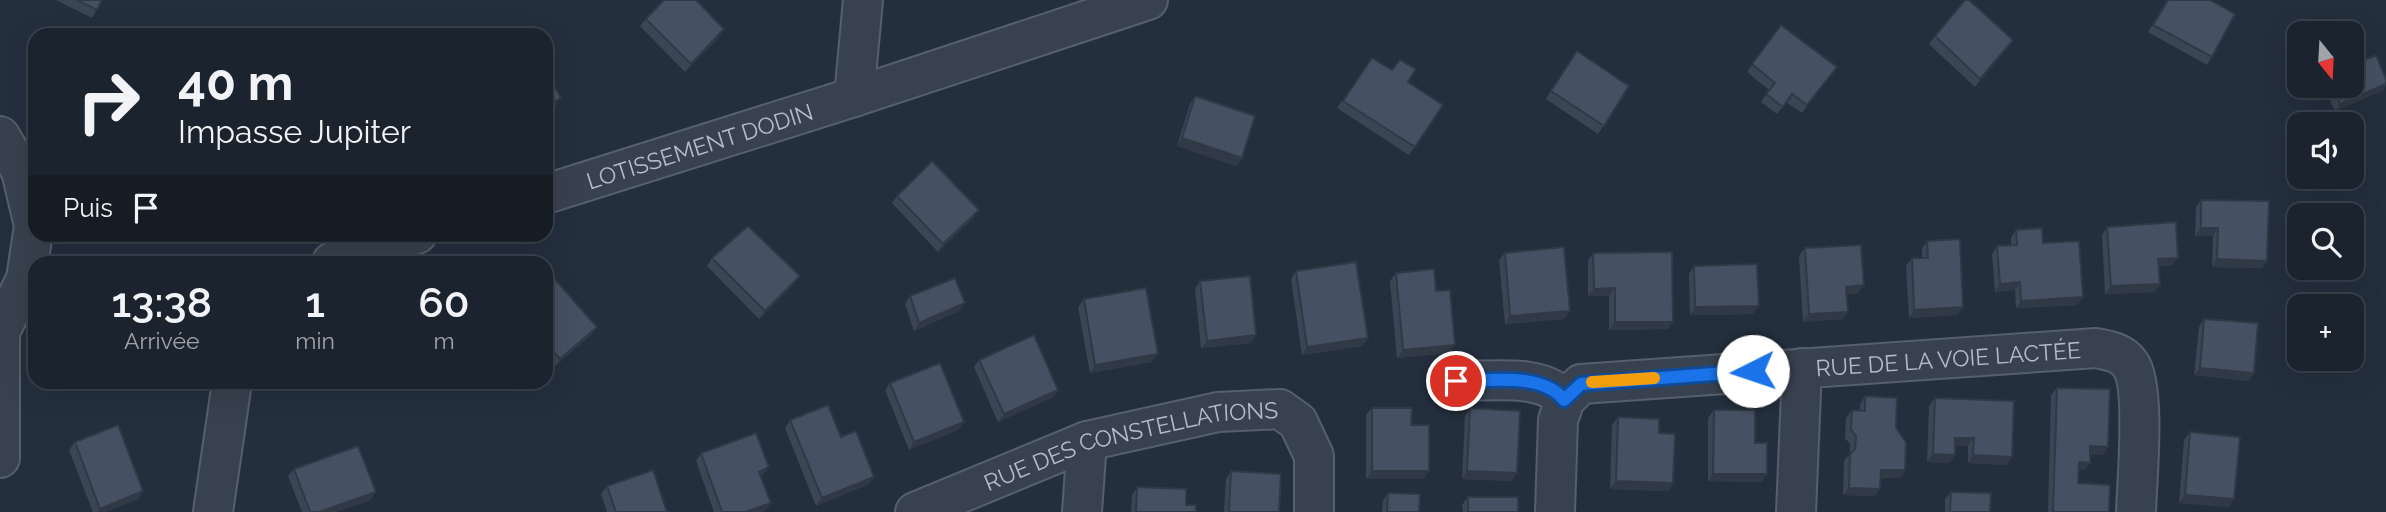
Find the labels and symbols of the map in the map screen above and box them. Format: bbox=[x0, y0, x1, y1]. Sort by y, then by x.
north arrow bbox=[2287, 21, 2364, 98]
street label: LOTISSEMENT DODIN bbox=[583, 97, 816, 194]
position arrow bbox=[1716, 334, 1790, 408]
street label: RUE DE LA VOIE LACTÉE bbox=[1815, 336, 2082, 381]
pin bbox=[1426, 351, 1486, 411]
street label: RUE DES CONSTELLATIONS bbox=[980, 396, 1279, 496]

